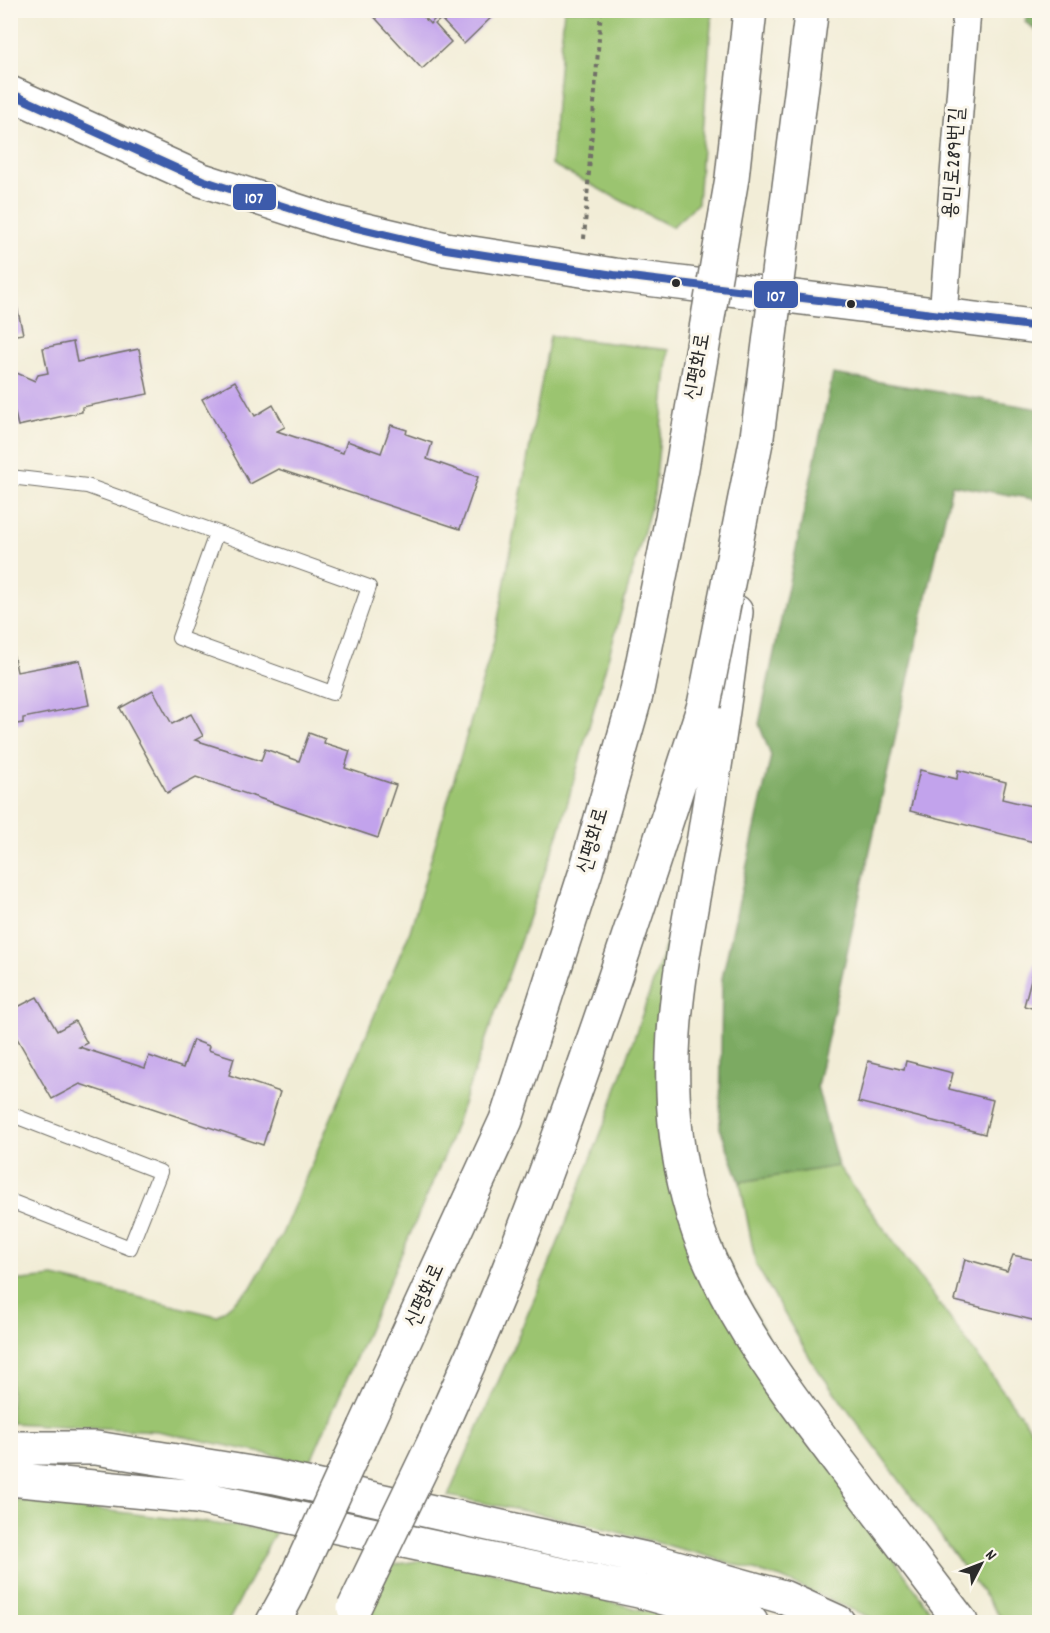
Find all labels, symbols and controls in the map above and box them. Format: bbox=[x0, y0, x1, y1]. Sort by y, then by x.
street label: 용민로289번길 bbox=[936, 106, 974, 220]
line badge: 107 bbox=[232, 183, 277, 211]
text: 107 bbox=[245, 188, 263, 211]
unlabelled marker bbox=[670, 277, 682, 289]
line badge: 107 bbox=[753, 280, 799, 309]
text: 107 bbox=[767, 286, 785, 309]
unlabelled marker bbox=[845, 298, 857, 310]
street label: 신평화로 bbox=[678, 331, 720, 403]
street label: 신평화로 bbox=[570, 804, 618, 878]
street label: 신평화로 bbox=[399, 1259, 453, 1333]
north arrow bbox=[951, 1534, 1011, 1594]
text: N bbox=[979, 1545, 1002, 1566]

